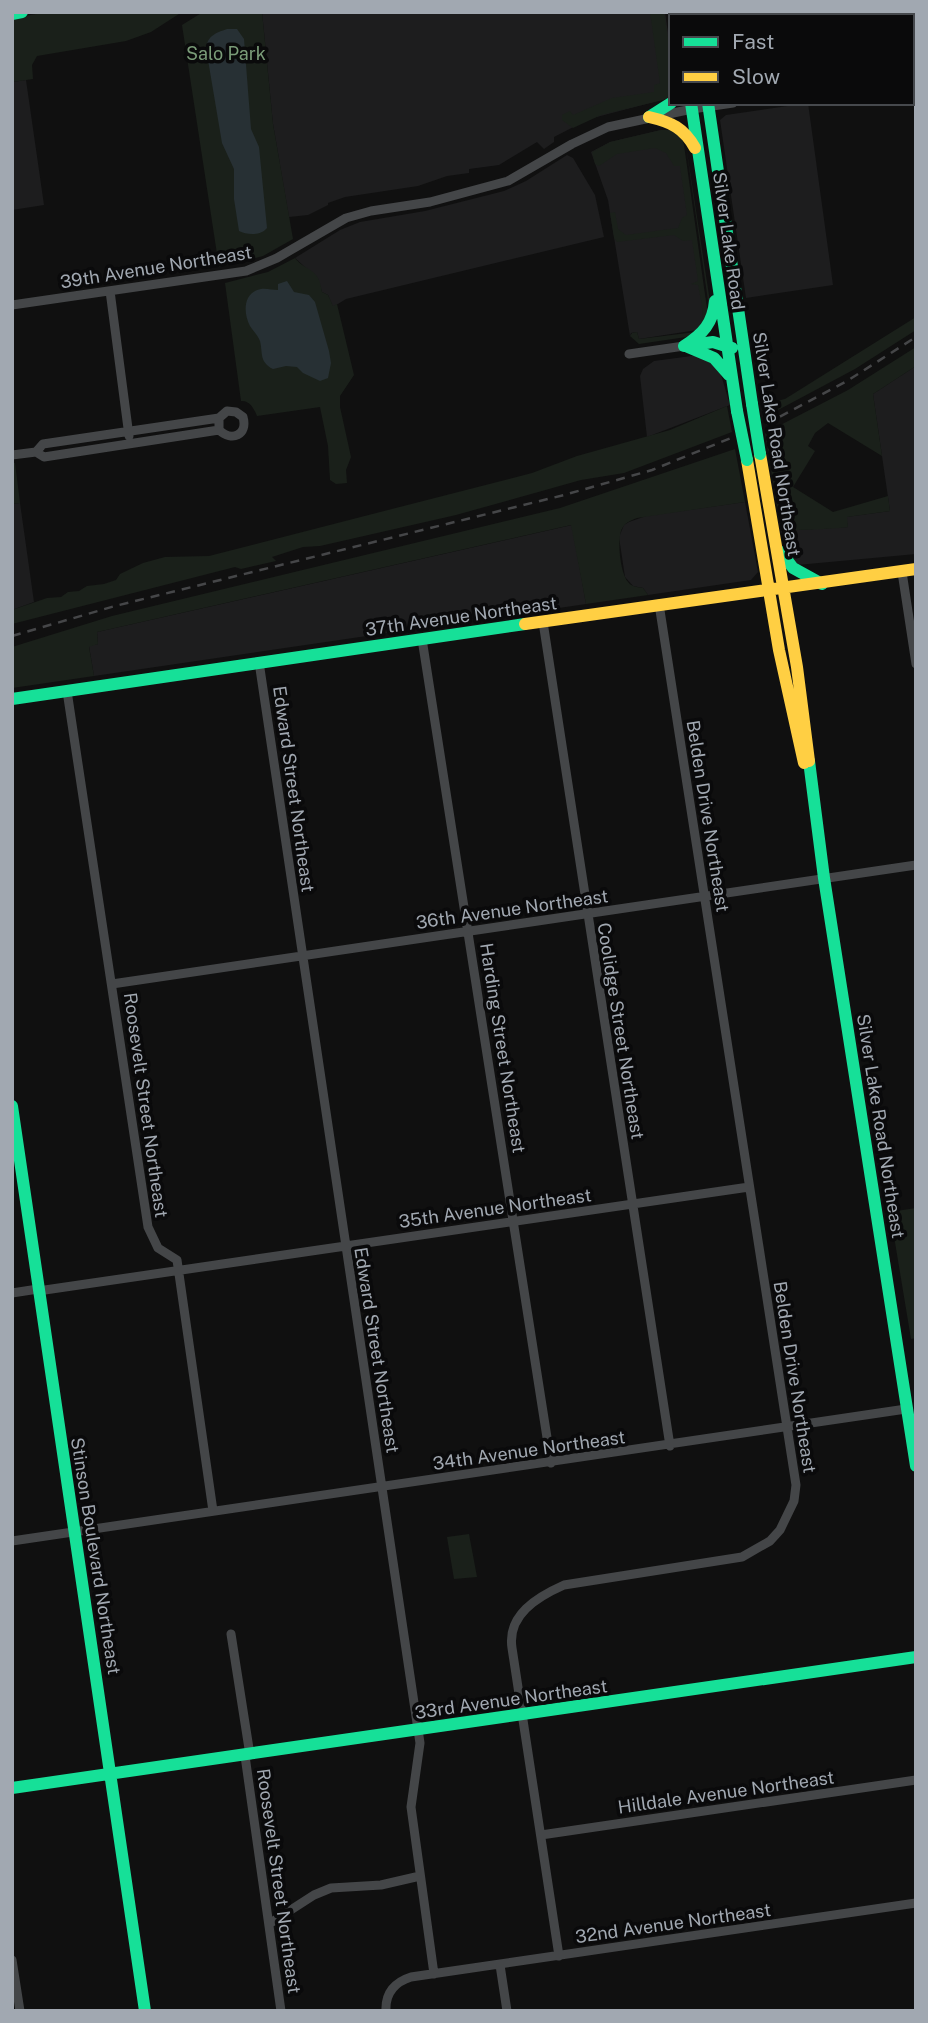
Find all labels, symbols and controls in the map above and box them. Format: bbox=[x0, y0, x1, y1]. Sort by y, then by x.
legend bbox=[669, 14, 914, 105]
text: Fast bbox=[732, 29, 774, 54]
park label: Salo Park bbox=[186, 43, 266, 64]
text: Slow bbox=[732, 64, 780, 89]
street label: Silver Lake Road bbox=[709, 171, 749, 311]
street label: 39th Avenue Northeast bbox=[59, 241, 253, 293]
street label: Silver Lake Road Northeast bbox=[749, 330, 805, 558]
street label: 37th Avenue Northeast bbox=[364, 592, 558, 640]
street label: Edward Street Northeast bbox=[269, 684, 319, 894]
street label: Belden Drive Northeast bbox=[682, 719, 734, 913]
street label: 36th Avenue Northeast bbox=[415, 885, 609, 933]
street label: Coolidge Street Northeast bbox=[593, 921, 649, 1141]
street label: Harding Street Northeast bbox=[476, 941, 530, 1155]
street label: Roosevelt Street Northeast bbox=[120, 991, 172, 1219]
street label: Silver Lake Road Northeast bbox=[853, 1012, 909, 1240]
street label: 35th Avenue Northeast bbox=[397, 1184, 593, 1232]
street label: Edward Street Northeast bbox=[350, 1246, 404, 1454]
street label: Belden Drive Northeast bbox=[769, 1280, 821, 1474]
street label: 34th Avenue Northeast bbox=[431, 1426, 627, 1474]
street label: Stinson Boulevard Northeast bbox=[67, 1436, 125, 1676]
street label: 33rd Avenue Northeast bbox=[413, 1675, 609, 1723]
street label: Hilldale Avenue Northeast bbox=[616, 1766, 836, 1818]
street label: Roosevelt Street Northeast bbox=[253, 1767, 305, 1995]
street label: 32nd Avenue Northeast bbox=[574, 1899, 772, 1947]

